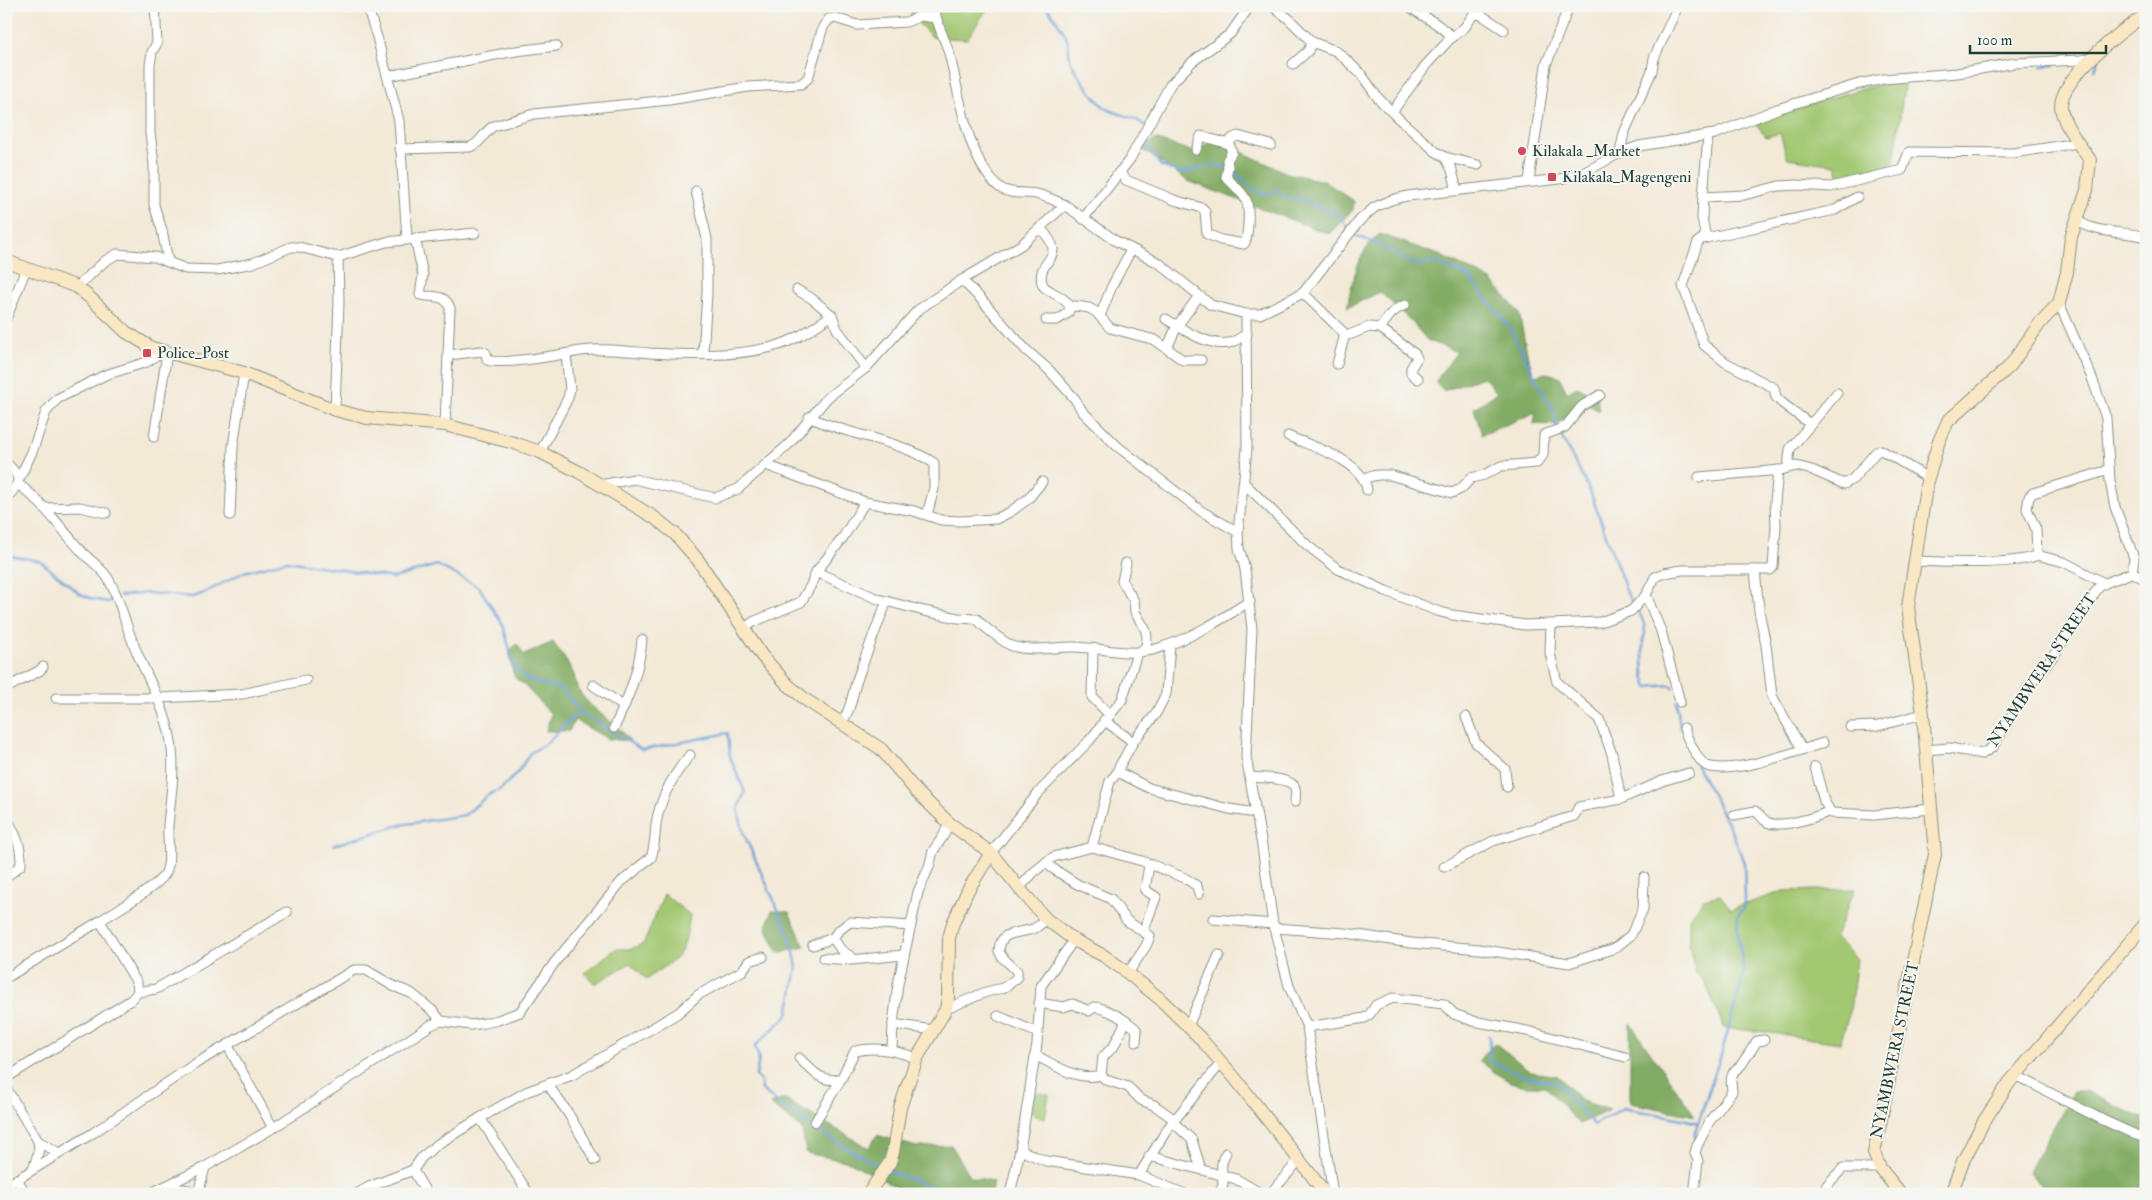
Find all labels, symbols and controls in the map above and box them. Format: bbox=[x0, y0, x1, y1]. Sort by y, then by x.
scale bar bbox=[1970, 22, 2106, 54]
text: 100 m bbox=[1977, 31, 2013, 50]
place label: Kilakala _Market bbox=[1532, 141, 1640, 161]
marker: Kilakala _Market bbox=[1516, 145, 1528, 157]
place label: Kilakala_Magengeni bbox=[1562, 167, 1692, 187]
marker: Kilakala_Magengeni bbox=[1546, 171, 1558, 183]
place label: Police_Post bbox=[157, 343, 229, 363]
marker: Police_Post bbox=[141, 347, 153, 359]
street label: NYAMBWERA STREET bbox=[1983, 589, 2101, 751]
street label: NYAMBWERA STREET bbox=[1866, 959, 1924, 1141]

